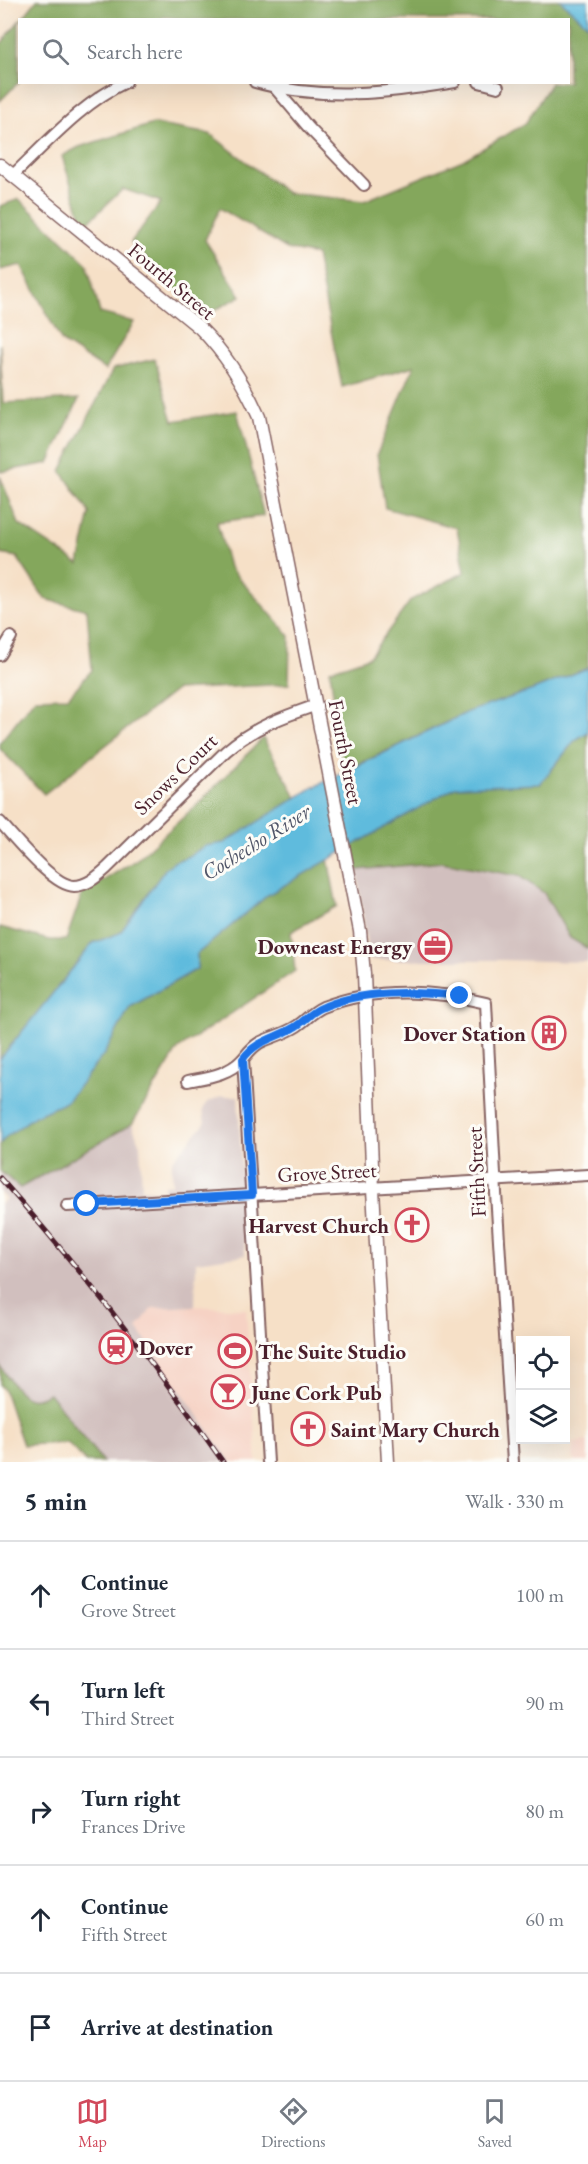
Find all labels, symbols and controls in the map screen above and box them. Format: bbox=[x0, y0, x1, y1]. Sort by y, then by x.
search box bbox=[18, 18, 570, 84]
icon: search bbox=[39, 35, 72, 68]
text: Search here bbox=[87, 37, 182, 66]
street label: Fourth Street bbox=[123, 236, 222, 326]
street label: Fourth Street bbox=[323, 697, 369, 807]
street label: Snows Court bbox=[127, 727, 223, 821]
water label: Cochecho River bbox=[196, 796, 317, 887]
office icon: Downeast Energy bbox=[417, 928, 453, 964]
place label: Downeast Energy bbox=[258, 933, 413, 960]
route end bbox=[446, 982, 472, 1008]
building icon: Dover Station bbox=[531, 1015, 567, 1051]
place label: Dover Station bbox=[403, 1020, 526, 1047]
street label: Fifth Street bbox=[460, 1126, 492, 1218]
street label: Grove Street bbox=[277, 1156, 378, 1188]
route start bbox=[73, 1190, 99, 1216]
church icon: Harvest Church bbox=[394, 1207, 430, 1243]
place label: Harvest Church bbox=[248, 1212, 389, 1239]
station icon: Dover bbox=[98, 1329, 134, 1365]
sports icon: The Suite Studio bbox=[217, 1333, 253, 1369]
place label: Dover bbox=[139, 1334, 193, 1361]
map controls bbox=[516, 1336, 570, 1444]
button: locate bbox=[516, 1336, 570, 1390]
place label: The Suite Studio bbox=[258, 1338, 406, 1365]
bar icon: June Cork Pub bbox=[210, 1374, 246, 1410]
place label: June Cork Pub bbox=[249, 1379, 382, 1406]
button: layers bbox=[516, 1390, 570, 1444]
church icon: Saint Mary Church bbox=[290, 1411, 326, 1447]
place label: Saint Mary Church bbox=[331, 1416, 500, 1443]
text: 5 min bbox=[24, 1484, 87, 1518]
text: Walk · 330 m bbox=[465, 1488, 564, 1514]
text: Continue bbox=[81, 1568, 168, 1597]
icon: ahead bbox=[24, 1579, 57, 1612]
text: 100 m bbox=[516, 1582, 564, 1608]
text: Grove Street bbox=[81, 1597, 176, 1623]
text: Turn left bbox=[81, 1676, 165, 1705]
icon: left bbox=[24, 1687, 57, 1720]
text: 90 m bbox=[525, 1690, 564, 1716]
text: Third Street bbox=[81, 1705, 174, 1731]
text: Turn right bbox=[81, 1784, 180, 1813]
icon: right bbox=[24, 1795, 57, 1828]
text: 80 m bbox=[525, 1798, 564, 1824]
text: Frances Drive bbox=[81, 1813, 185, 1839]
text: Continue bbox=[81, 1892, 168, 1921]
icon: ahead bbox=[24, 1903, 57, 1936]
text: 60 m bbox=[525, 1906, 564, 1932]
text: Fifth Street bbox=[81, 1921, 167, 1947]
icon: arrive bbox=[24, 2011, 57, 2044]
text: Arrive at destination bbox=[81, 2013, 273, 2042]
tab: Map bbox=[76, 2095, 109, 2152]
tab: Directions bbox=[261, 2095, 326, 2152]
tab: Saved bbox=[478, 2095, 512, 2152]

